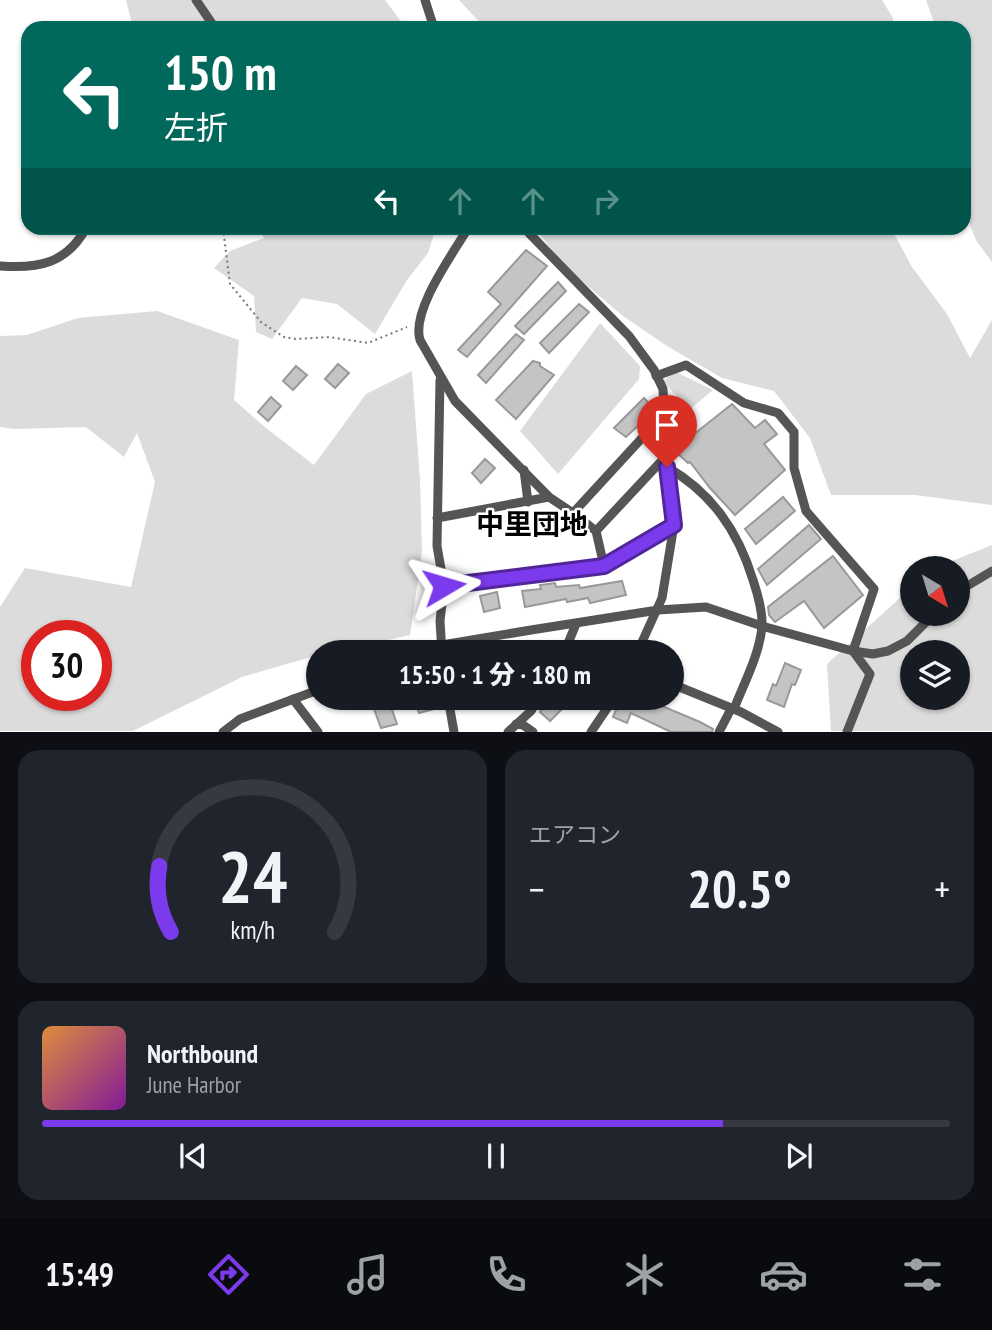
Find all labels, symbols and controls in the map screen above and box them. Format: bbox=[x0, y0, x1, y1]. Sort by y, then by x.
text: 150 m bbox=[164, 40, 277, 104]
icon: left bbox=[49, 49, 140, 140]
text: 左折 bbox=[164, 106, 228, 148]
icon: left bbox=[368, 182, 406, 220]
icon: ahead bbox=[441, 182, 479, 220]
icon: ahead bbox=[514, 182, 552, 220]
icon: right bbox=[587, 182, 625, 220]
pin bbox=[637, 395, 697, 467]
icon: arrive bbox=[648, 406, 686, 444]
district label: 中里団地 bbox=[476, 505, 588, 542]
position arrow bbox=[407, 549, 481, 623]
north arrow bbox=[900, 556, 970, 626]
map controls bbox=[900, 556, 970, 710]
speed limit sign: 30 bbox=[21, 620, 112, 711]
button: layers bbox=[900, 640, 970, 710]
text: 15:50 · 1 分 · 180 m bbox=[399, 658, 591, 691]
text: エアコン bbox=[529, 820, 621, 849]
text: 24 bbox=[218, 829, 287, 923]
text: 20.5° bbox=[687, 855, 792, 922]
text: − bbox=[529, 864, 545, 913]
text: + bbox=[934, 864, 950, 913]
text: km/h bbox=[230, 914, 275, 946]
text: Northbound bbox=[147, 1037, 258, 1070]
text: June Harbor bbox=[147, 1070, 241, 1099]
icon: previous bbox=[174, 1137, 212, 1175]
icon: pause bbox=[477, 1137, 515, 1175]
icon: next bbox=[780, 1137, 818, 1175]
icon: directions bbox=[204, 1250, 253, 1299]
icon: music bbox=[343, 1250, 392, 1299]
icon: phone bbox=[482, 1250, 531, 1299]
icon: climate bbox=[620, 1250, 669, 1299]
icon: car bbox=[759, 1250, 808, 1299]
icon: filters bbox=[898, 1250, 947, 1299]
text: 15:49 bbox=[45, 1253, 114, 1295]

